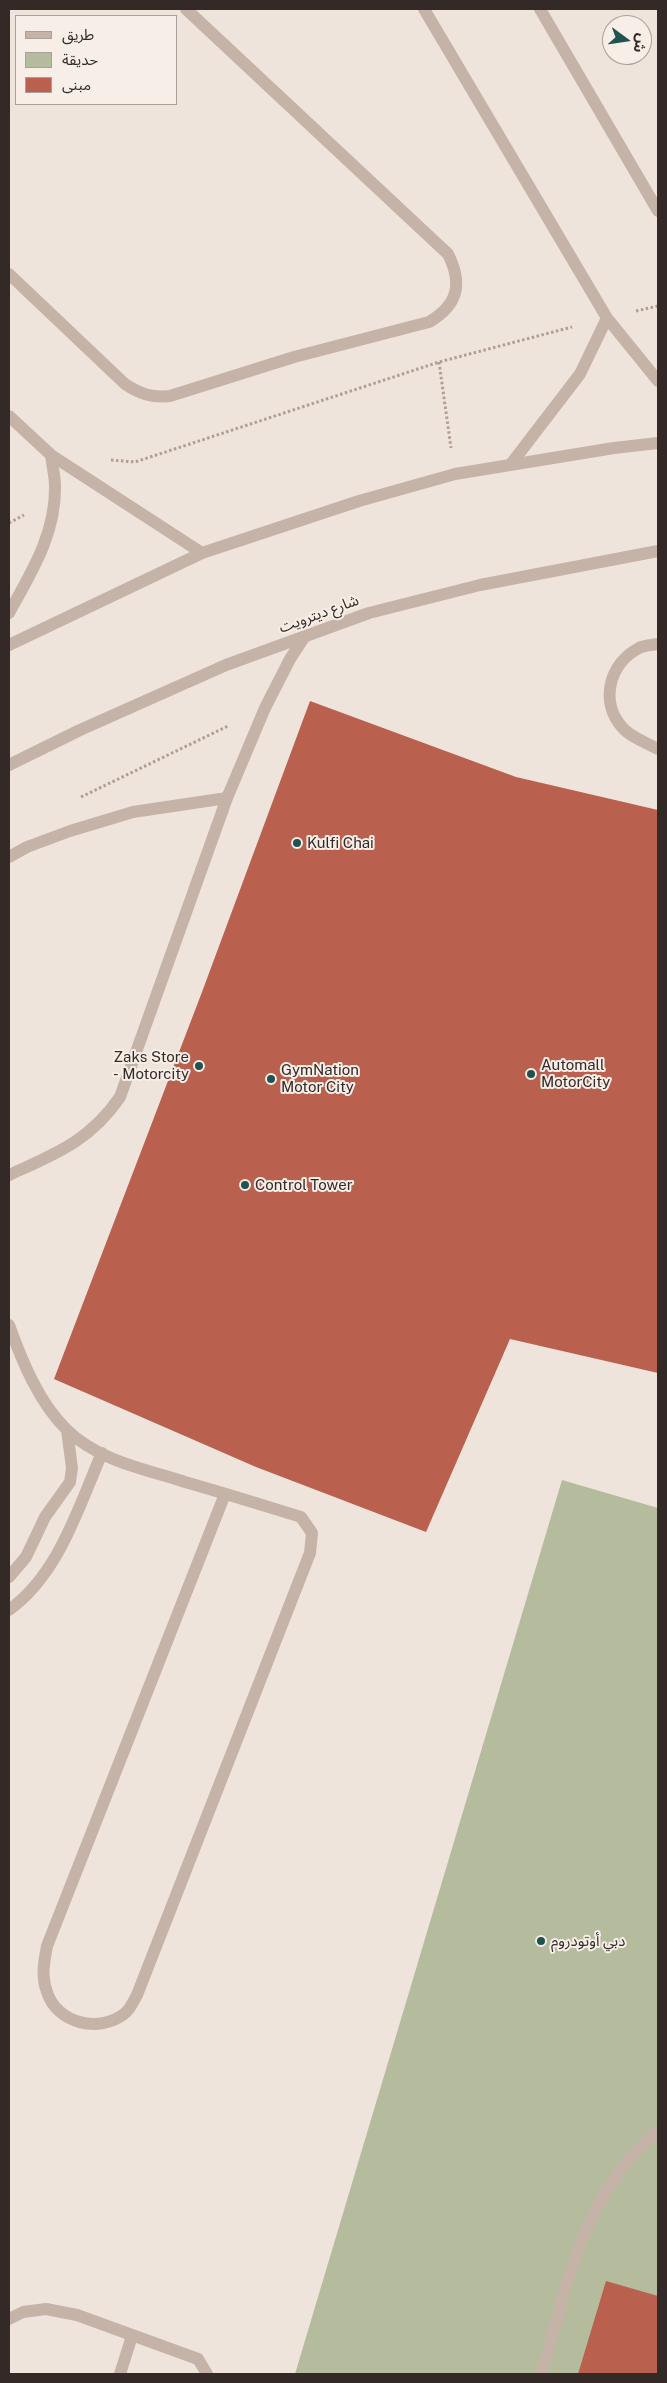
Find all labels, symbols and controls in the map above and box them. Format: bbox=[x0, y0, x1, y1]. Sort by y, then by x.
legend bbox=[15, 15, 178, 105]
north arrow bbox=[602, 15, 652, 65]
text: طريق bbox=[62, 26, 94, 43]
text: ش bbox=[631, 32, 651, 55]
text: حديقة bbox=[62, 51, 98, 68]
text: مبنى bbox=[62, 76, 91, 93]
street label: شارع ديترويت bbox=[277, 591, 361, 637]
place label: Kulfi Chai bbox=[307, 834, 374, 852]
marker: Kulfi Chai bbox=[291, 837, 303, 849]
place label: Zaks Store - Motorcity bbox=[113, 1048, 189, 1083]
place label: Automall MotorCity bbox=[541, 1056, 610, 1091]
marker: Zaks Store - Motorcity bbox=[193, 1060, 205, 1072]
place label: GymNation Motor City bbox=[281, 1061, 359, 1096]
marker: Automall MotorCity bbox=[525, 1068, 537, 1080]
marker: GymNation Motor City bbox=[265, 1073, 277, 1085]
place label: Control Tower bbox=[255, 1176, 353, 1194]
marker: Control Tower bbox=[239, 1179, 251, 1191]
place label: دبي أوتودروم bbox=[551, 1932, 625, 1950]
marker: دبي أوتودروم bbox=[535, 1935, 547, 1947]

